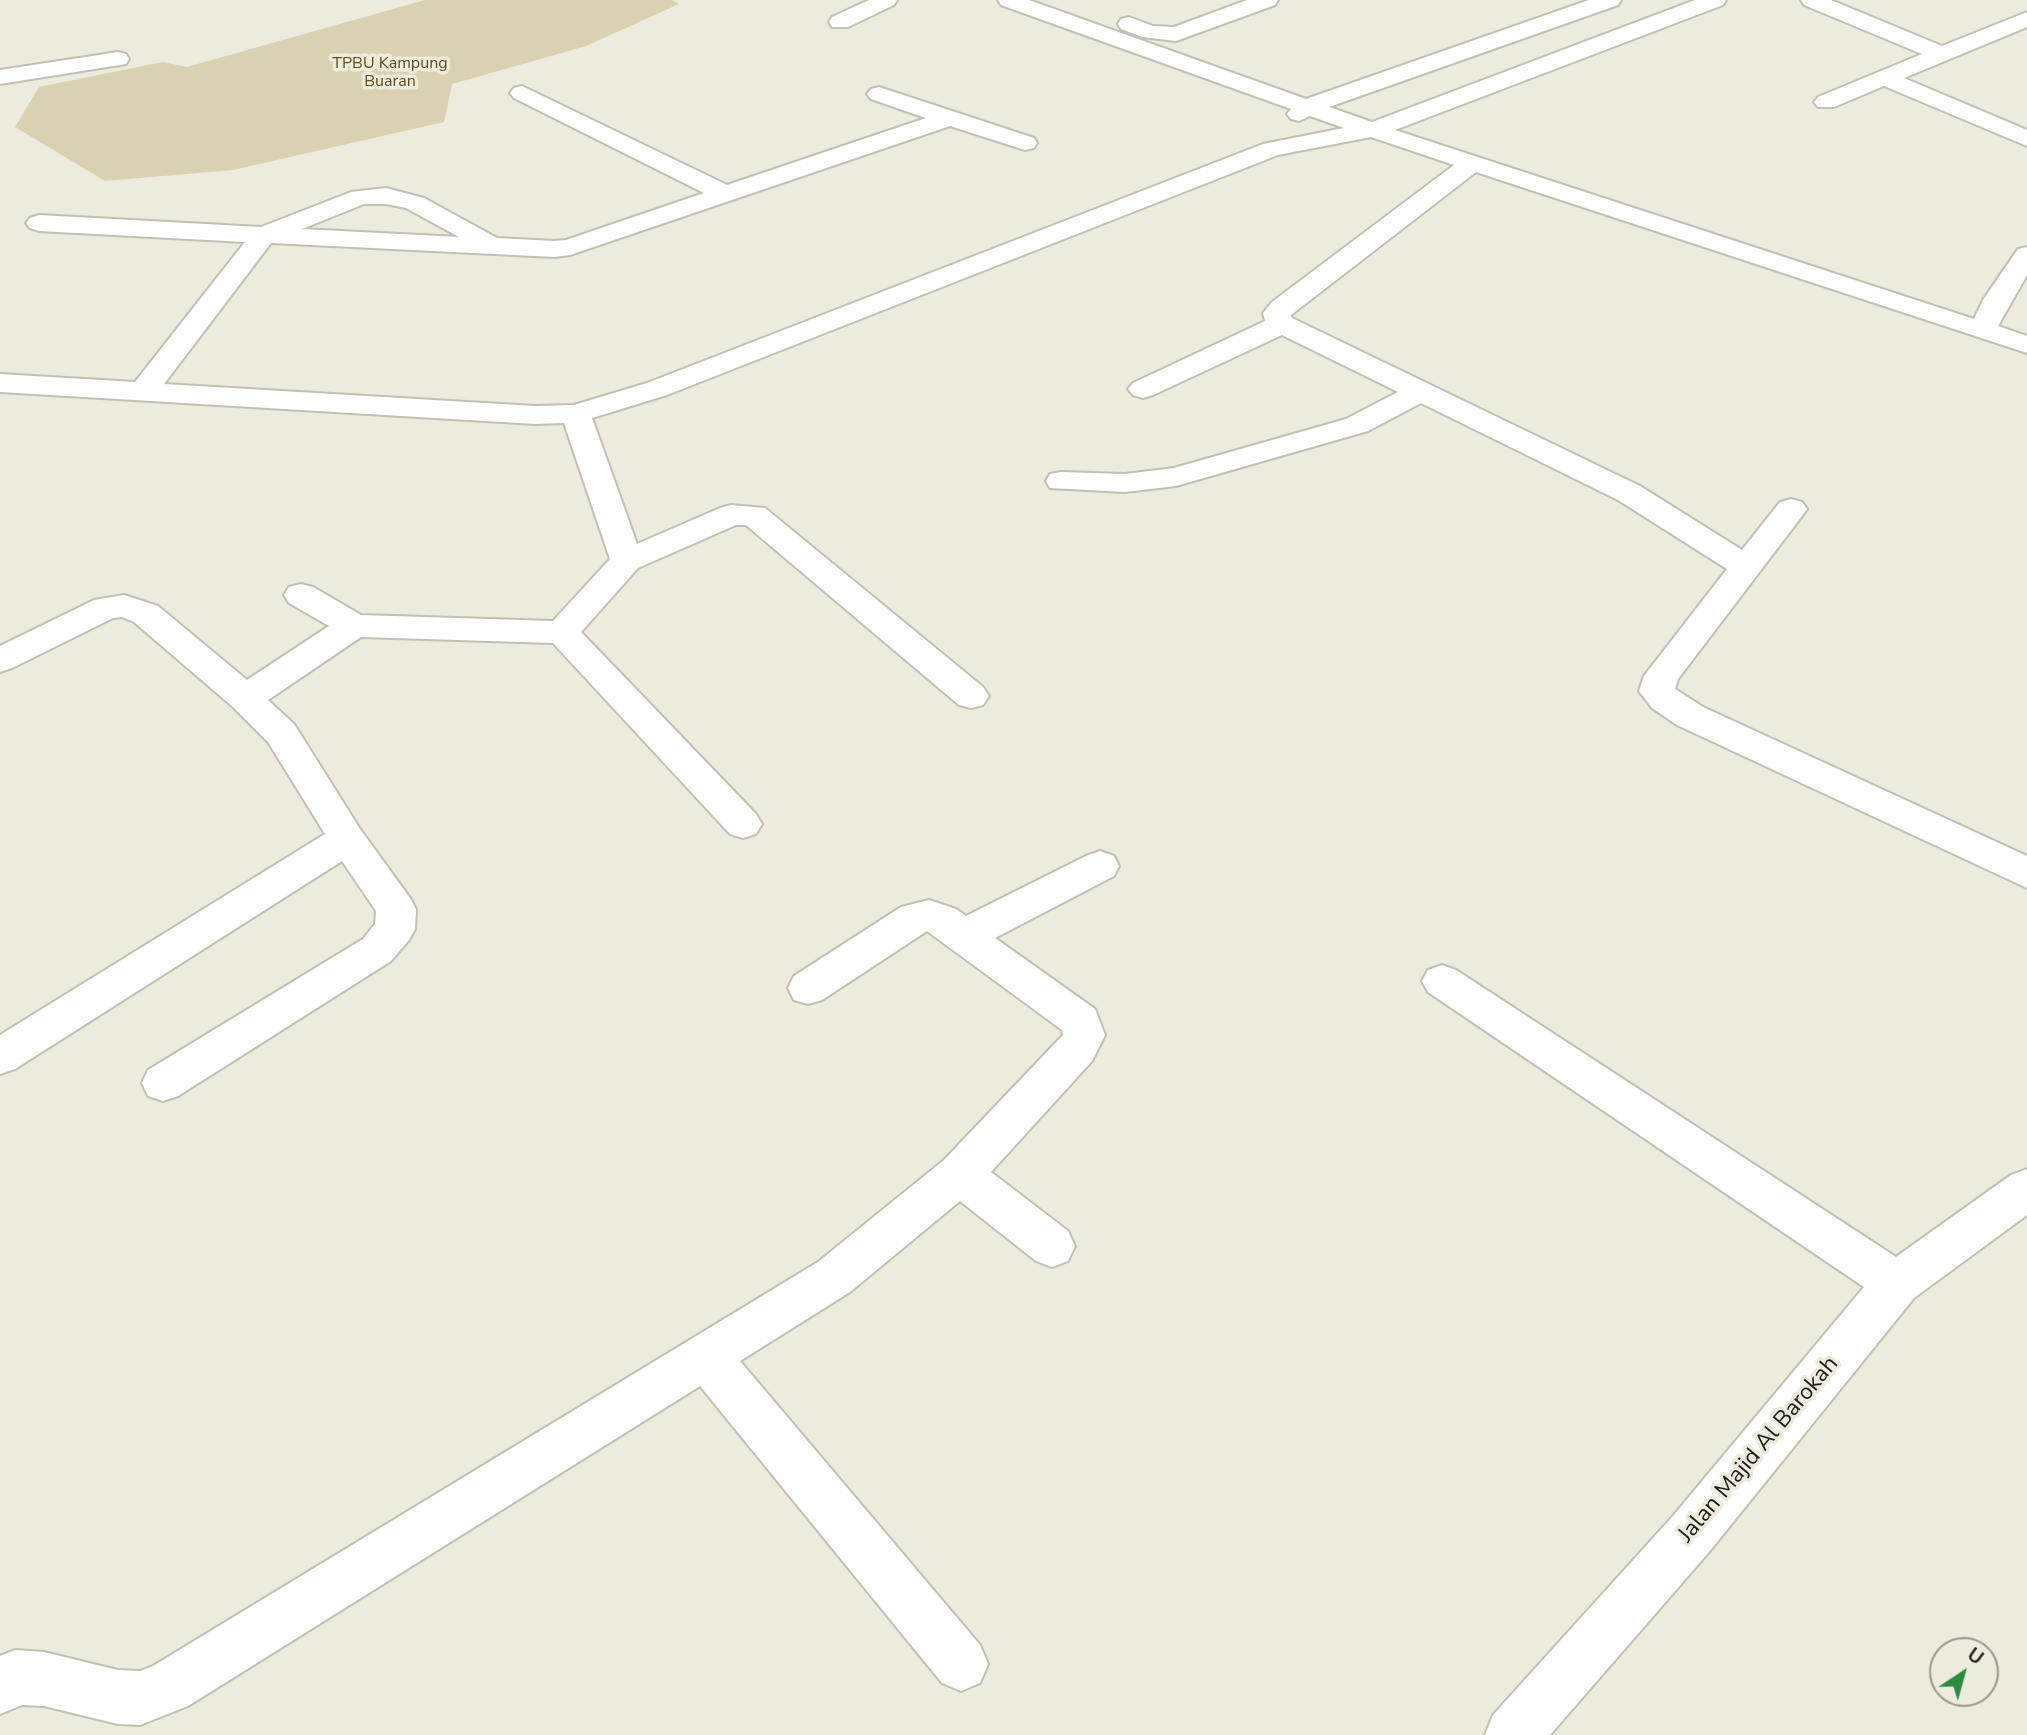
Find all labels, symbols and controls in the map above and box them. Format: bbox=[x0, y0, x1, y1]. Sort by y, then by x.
park label: TPBU Kampung Buaran bbox=[332, 54, 448, 92]
street label: Jalan Majid Al Barokah bbox=[1673, 1351, 1845, 1549]
north arrow bbox=[1929, 1637, 1999, 1707]
text: U bbox=[1962, 1642, 1988, 1671]

